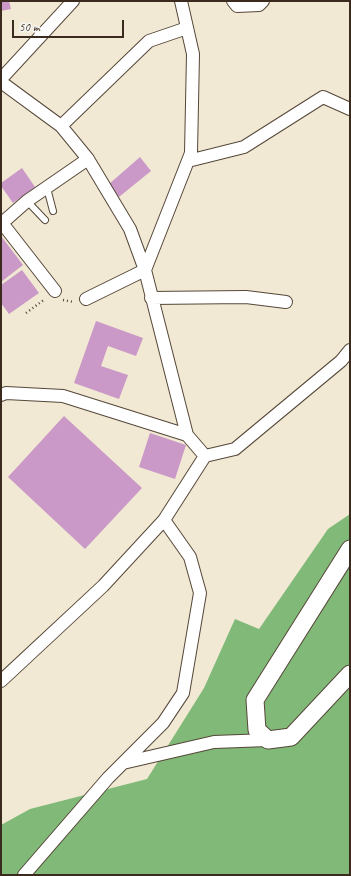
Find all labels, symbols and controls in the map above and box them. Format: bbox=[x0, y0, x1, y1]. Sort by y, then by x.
scale bar bbox=[14, 12, 126, 38]
text: 50 m bbox=[19, 19, 39, 35]

